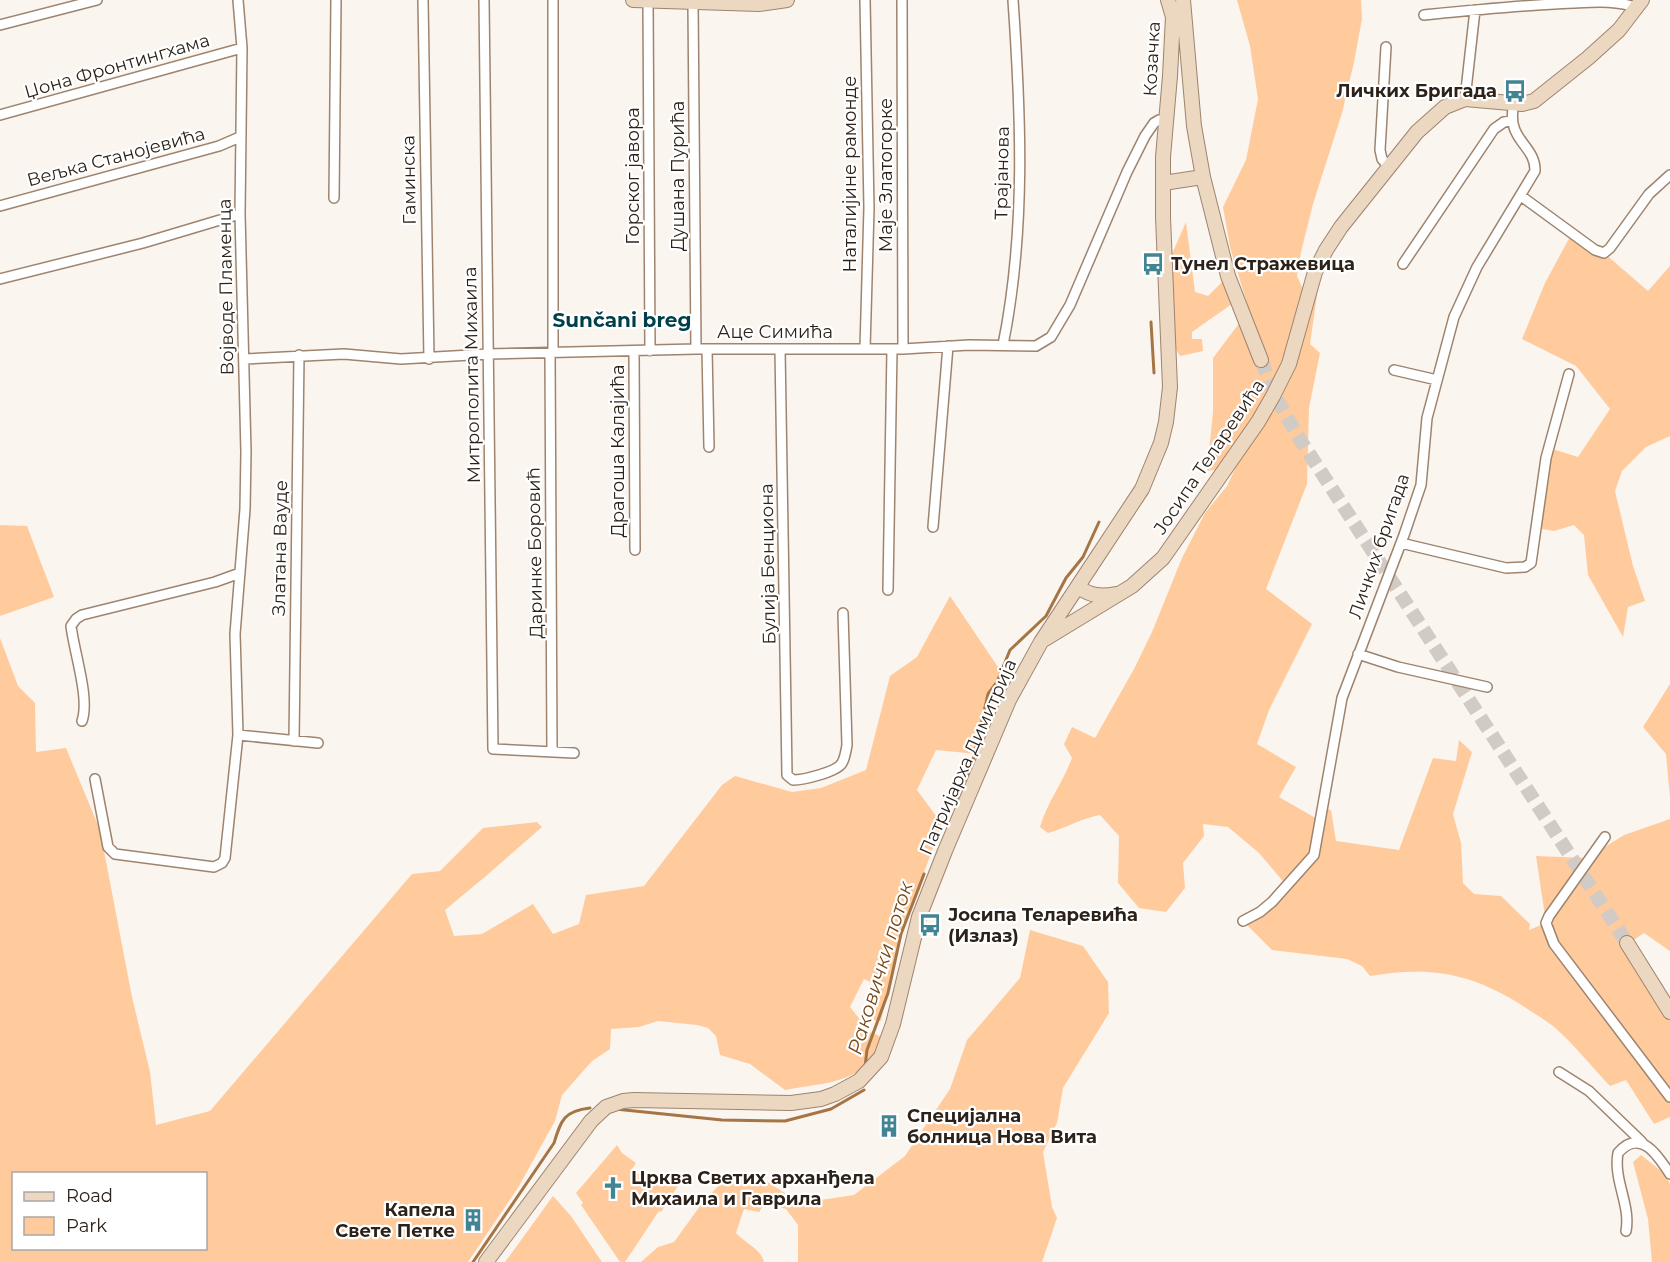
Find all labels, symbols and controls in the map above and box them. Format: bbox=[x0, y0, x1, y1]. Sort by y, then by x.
street label: Козачка bbox=[1139, 21, 1165, 97]
street label: Џона Фронтингхама bbox=[22, 29, 212, 103]
street label: Наталијине рамонде bbox=[839, 76, 861, 272]
bus stop icon: Личких Бригада bbox=[1502, 78, 1528, 104]
place label: Личких Бригада bbox=[1336, 80, 1497, 102]
street label: Маје Златогорке bbox=[875, 98, 897, 252]
street label: Душана Пурића bbox=[667, 101, 689, 251]
street label: Горског јавора bbox=[622, 107, 644, 245]
street label: Вељка Станојевића bbox=[24, 123, 208, 191]
street label: Трајанова bbox=[990, 126, 1014, 220]
street label: Гаминска bbox=[397, 135, 421, 225]
street label: Војводе Пламенца bbox=[213, 198, 239, 376]
bus stop icon: Тунел Стражевица bbox=[1140, 251, 1166, 277]
place label: Тунел Стражевица bbox=[1171, 253, 1355, 275]
street label: Митрополита Михаила bbox=[459, 266, 485, 484]
district label: Sunčani breg bbox=[553, 308, 691, 332]
street label: Аце Симића bbox=[717, 321, 833, 343]
street label: Драгоша Калајића bbox=[607, 364, 629, 538]
street label: Јосипа Теларевића bbox=[1149, 375, 1269, 539]
street label: Даринке Боровић bbox=[523, 467, 547, 639]
street label: Личких бригада bbox=[1344, 470, 1414, 622]
street label: Златана Вауде bbox=[268, 480, 292, 616]
street label: Булија Бенциона bbox=[756, 483, 780, 645]
street label: Патријарха Димитрија bbox=[915, 655, 1021, 859]
water label: Раковички поток bbox=[842, 877, 918, 1057]
place label: Јосипа Теларевића (Излаз) bbox=[948, 904, 1138, 947]
bus stop icon: Јосипа Теларевића (Излаз) bbox=[917, 912, 943, 938]
place label: Специјална болница Нова Вита bbox=[907, 1105, 1097, 1148]
building icon: Специјална болница Нова Вита bbox=[876, 1113, 902, 1139]
place label: Црква Светих арханђела Михаила и Гаврила bbox=[631, 1167, 875, 1210]
legend bbox=[12, 1172, 207, 1250]
church icon: Црква Светих арханђела Михаила и Гаврила bbox=[600, 1175, 626, 1201]
text: Road bbox=[66, 1185, 113, 1207]
place label: Капела Свете Петке bbox=[335, 1199, 455, 1242]
building icon: Капела Свете Петке bbox=[460, 1207, 486, 1233]
text: Park bbox=[66, 1215, 107, 1237]

